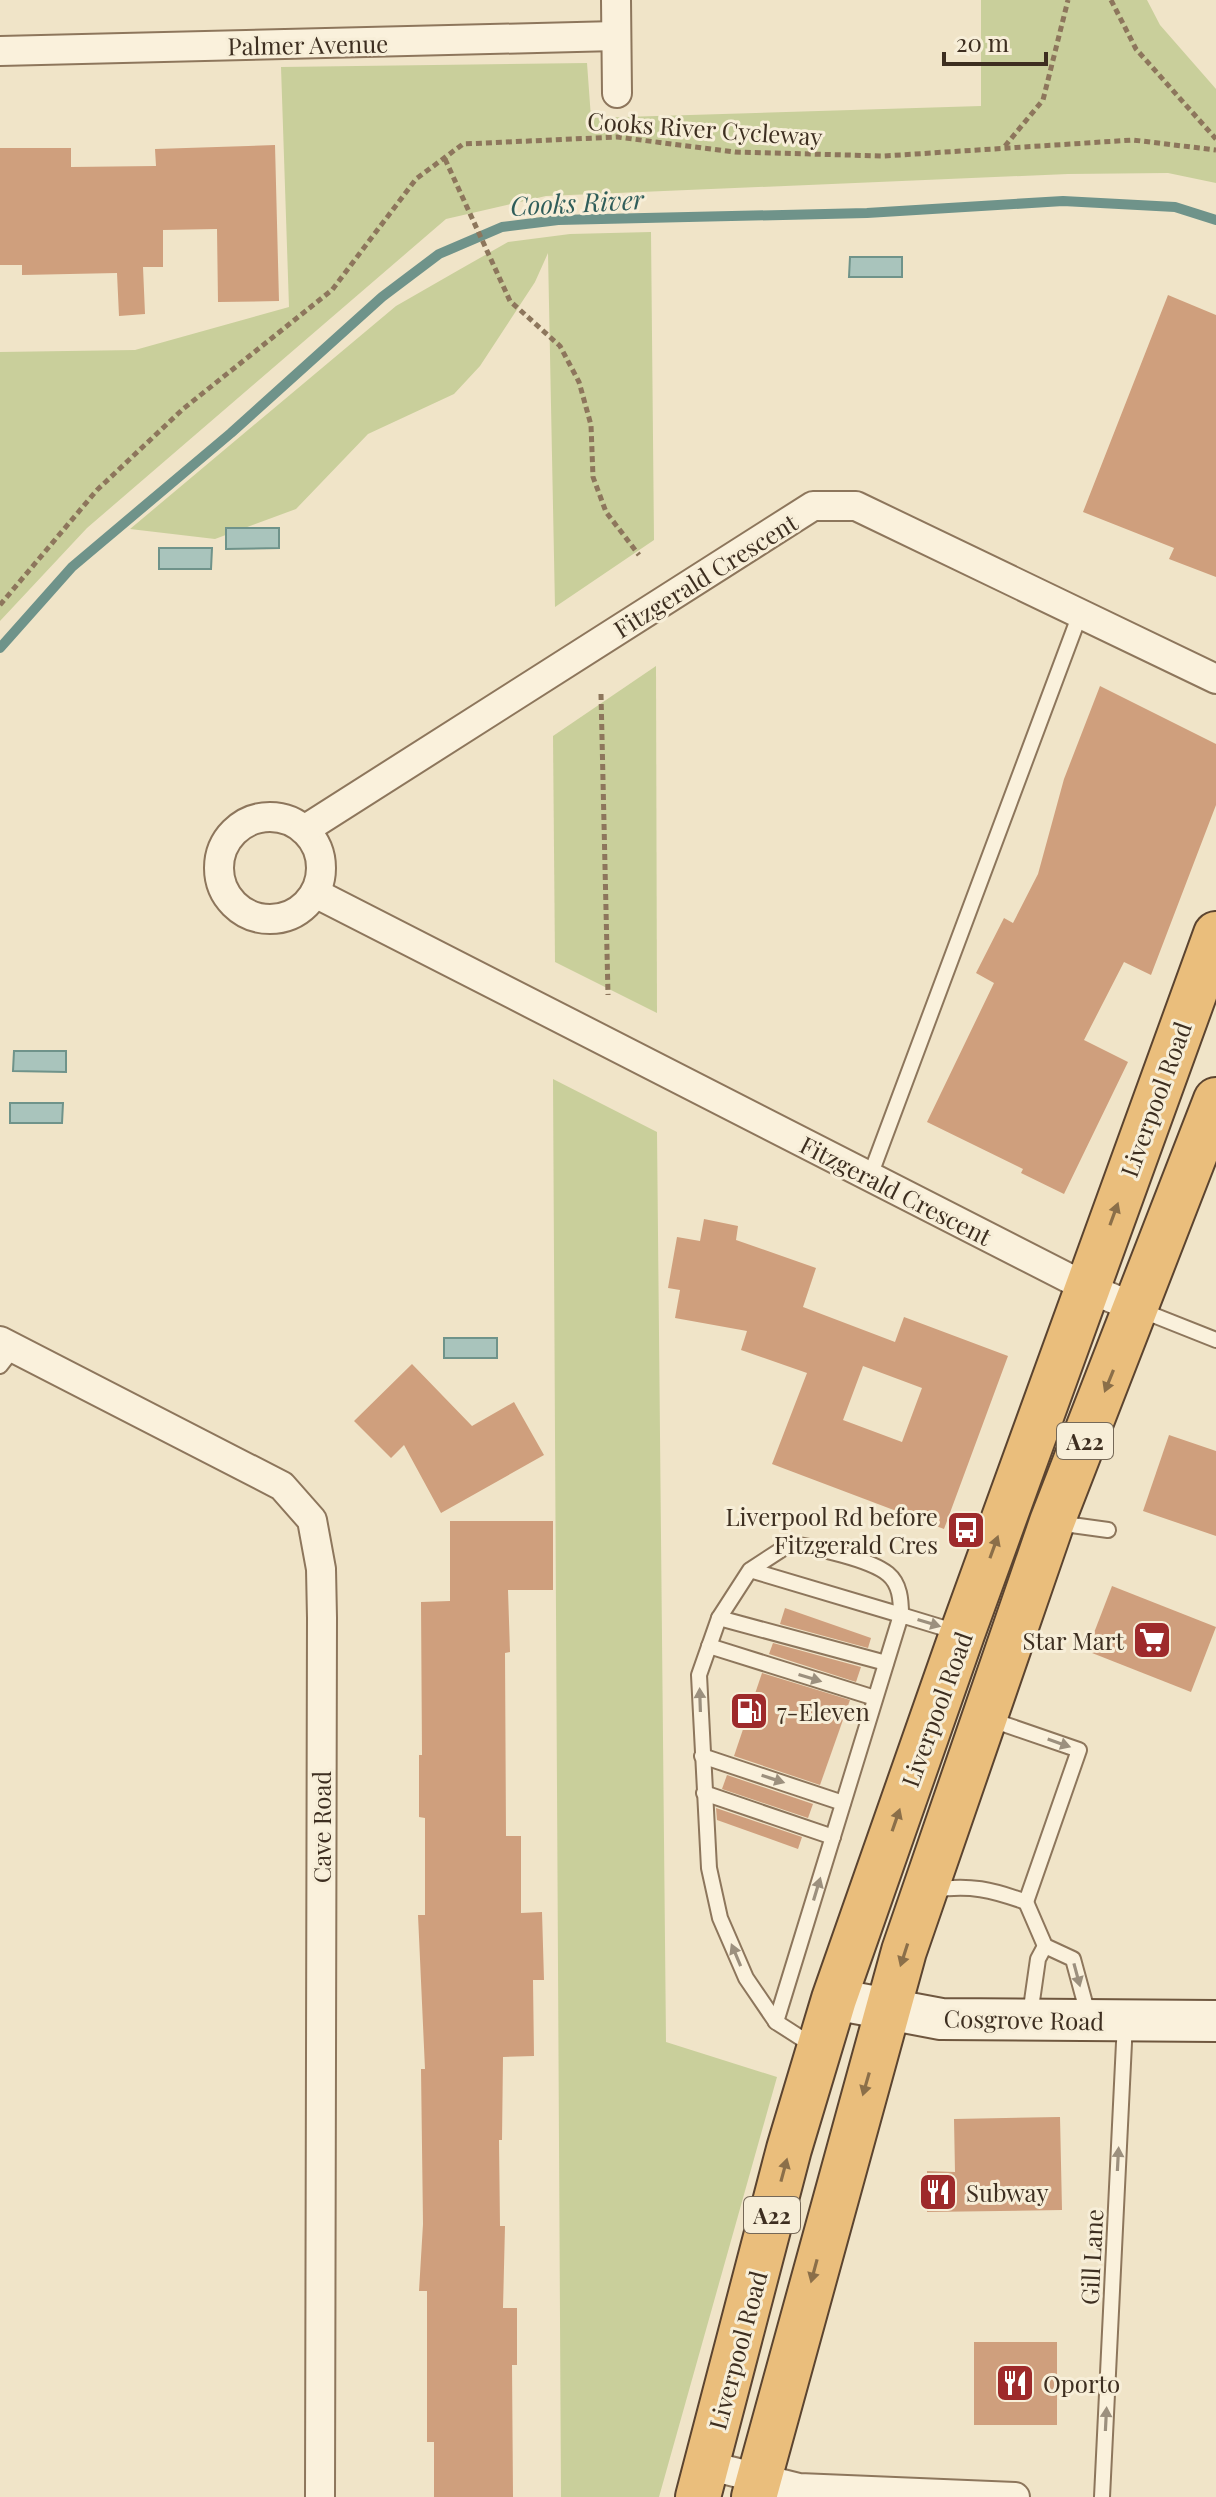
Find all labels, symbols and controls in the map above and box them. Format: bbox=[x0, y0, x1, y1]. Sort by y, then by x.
scale bar bbox=[944, 16, 1046, 66]
text: 20 m bbox=[956, 26, 1009, 58]
street label: Palmer Avenue bbox=[227, 27, 389, 61]
street label: Cooks River Cycleway bbox=[586, 104, 824, 152]
water label: Cooks River bbox=[509, 181, 646, 223]
street label: Fitzgerald Crescent bbox=[607, 505, 803, 644]
street label: Liverpool Road bbox=[1112, 1017, 1198, 1181]
street label: Fitzgerald Crescent bbox=[795, 1128, 998, 1252]
one-way arrow bbox=[1108, 1202, 1121, 1226]
one-way arrow bbox=[1102, 1369, 1115, 1393]
road number: A22 bbox=[1057, 1423, 1113, 1459]
place label: Liverpool Rd before Fitzgerald Cres bbox=[725, 1500, 938, 1560]
bus stop icon: Liverpool Rd before Fitzgerald Cres bbox=[945, 1509, 987, 1551]
one-way arrow bbox=[989, 1535, 1001, 1559]
one-way arrow bbox=[917, 1617, 941, 1630]
supermarket icon: Star Mart bbox=[1131, 1619, 1173, 1661]
place label: Star Mart bbox=[1023, 1624, 1124, 1656]
street label: Liverpool Road bbox=[893, 1627, 979, 1791]
one-way arrow bbox=[798, 1672, 822, 1685]
one-way arrow bbox=[694, 1687, 707, 1712]
fuel station icon: 7-Eleven bbox=[728, 1690, 770, 1732]
place label: 7-Eleven bbox=[777, 1695, 870, 1727]
one-way arrow bbox=[1047, 1738, 1071, 1750]
street label: Cave Road bbox=[305, 1771, 337, 1883]
one-way arrow bbox=[761, 1774, 785, 1786]
one-way arrow bbox=[891, 1807, 903, 1831]
one-way arrow bbox=[811, 1877, 824, 1901]
one-way arrow bbox=[730, 1943, 743, 1967]
one-way arrow bbox=[897, 1943, 909, 1967]
one-way arrow bbox=[1072, 1962, 1084, 1987]
street label: Cosgrove Road bbox=[943, 2002, 1105, 2036]
one-way arrow bbox=[859, 2072, 871, 2097]
one-way arrow bbox=[1112, 2146, 1125, 2171]
one-way arrow bbox=[779, 2157, 791, 2182]
restaurant icon: Subway bbox=[917, 2171, 959, 2213]
place label: Subway bbox=[966, 2176, 1049, 2208]
road number: A22 bbox=[744, 2197, 800, 2233]
street label: Gill Lane bbox=[1073, 2208, 1109, 2306]
one-way arrow bbox=[808, 2258, 820, 2283]
street label: Liverpool Road bbox=[700, 2267, 774, 2433]
restaurant icon: Oporto bbox=[994, 2362, 1036, 2404]
place label: Oporto bbox=[1043, 2367, 1120, 2399]
one-way arrow bbox=[1099, 2406, 1112, 2431]

